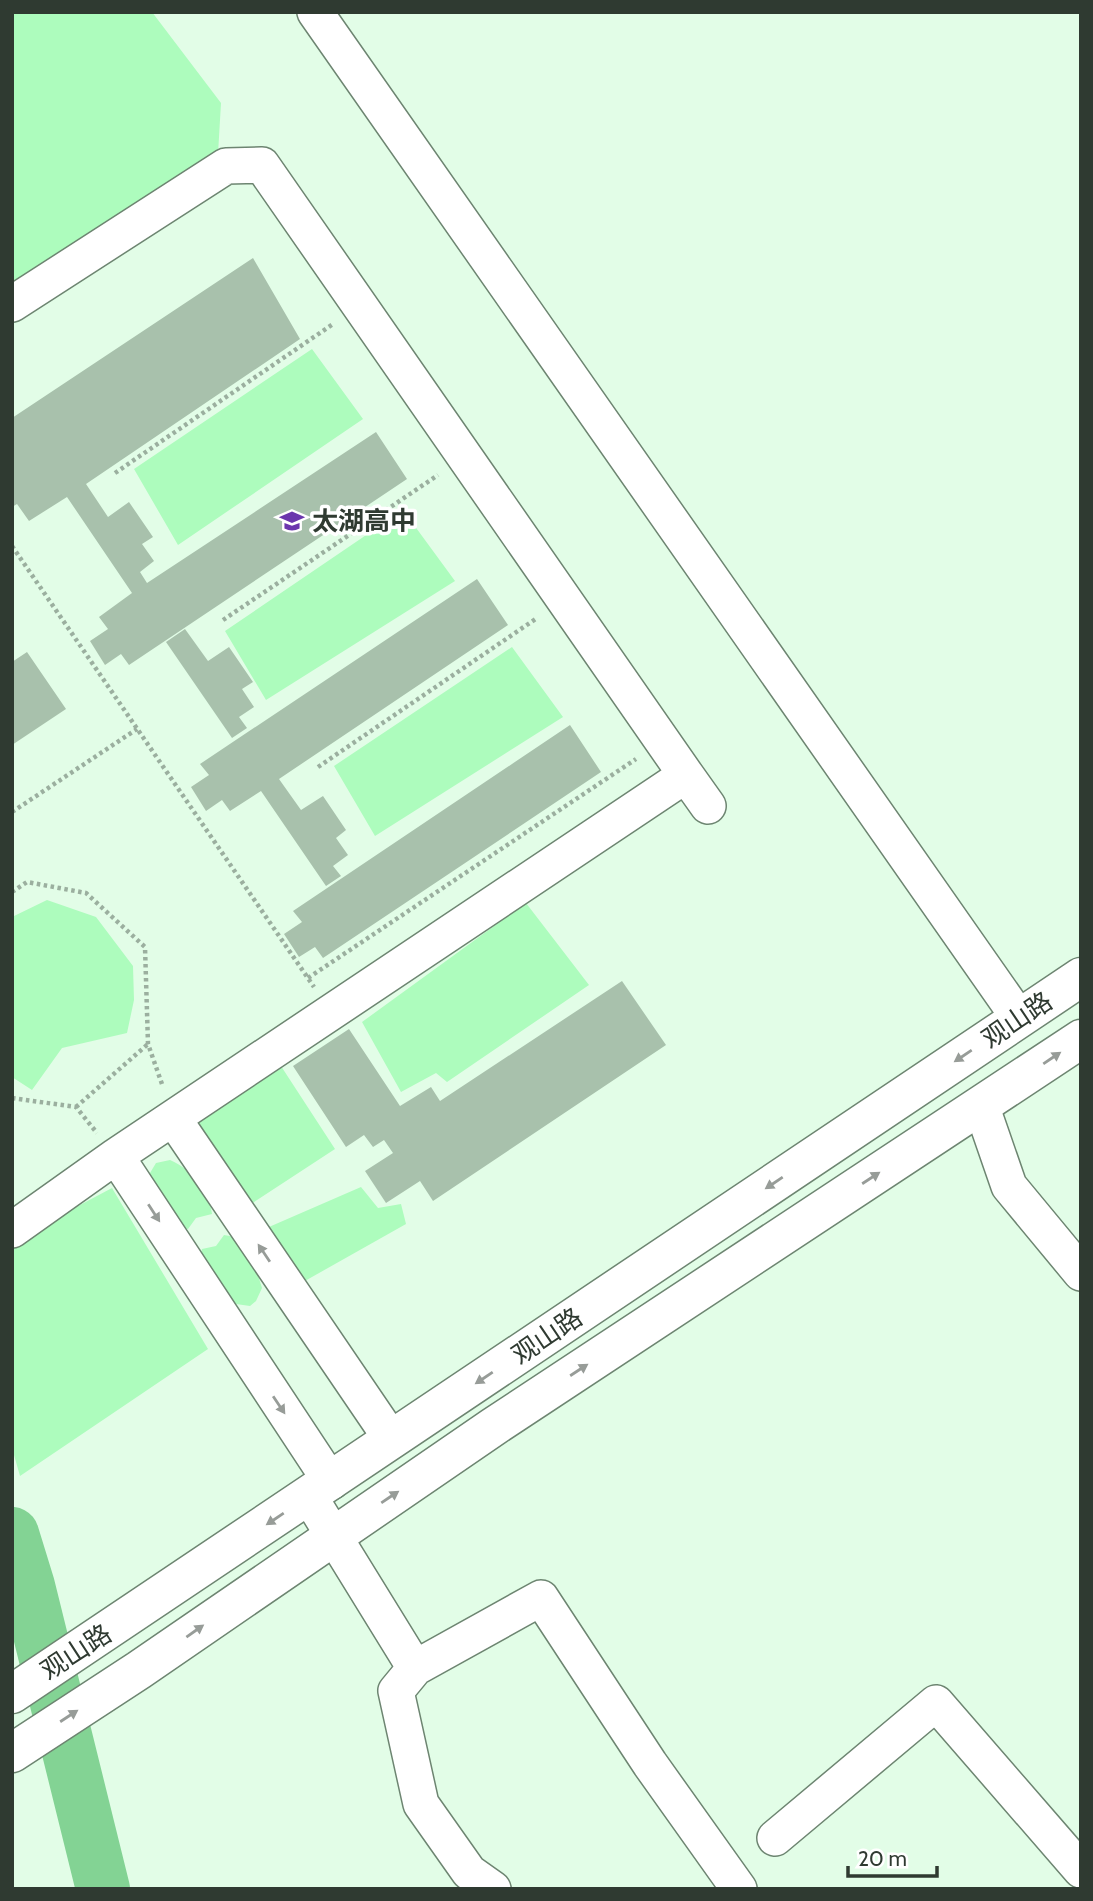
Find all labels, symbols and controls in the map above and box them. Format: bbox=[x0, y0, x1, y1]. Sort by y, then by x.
place label: 太湖高中 bbox=[312, 505, 416, 537]
school or university icon: 太湖高中 bbox=[278, 507, 306, 535]
street label: 观山路 bbox=[976, 985, 1058, 1055]
one-way arrow bbox=[954, 1049, 972, 1063]
one-way arrow bbox=[1042, 1052, 1061, 1065]
one-way arrow bbox=[861, 1171, 881, 1184]
one-way arrow bbox=[765, 1176, 784, 1189]
one-way arrow bbox=[147, 1203, 160, 1222]
one-way arrow bbox=[257, 1244, 271, 1262]
street label: 观山路 bbox=[506, 1301, 588, 1371]
one-way arrow bbox=[570, 1363, 588, 1377]
one-way arrow bbox=[474, 1372, 494, 1385]
one-way arrow bbox=[273, 1395, 286, 1415]
one-way arrow bbox=[381, 1490, 399, 1504]
one-way arrow bbox=[266, 1512, 284, 1526]
street label: 观山路 bbox=[35, 1617, 117, 1687]
one-way arrow bbox=[186, 1624, 204, 1638]
one-way arrow bbox=[60, 1709, 79, 1722]
scale bar bbox=[848, 1834, 937, 1878]
text: 20 m bbox=[858, 1846, 907, 1871]

